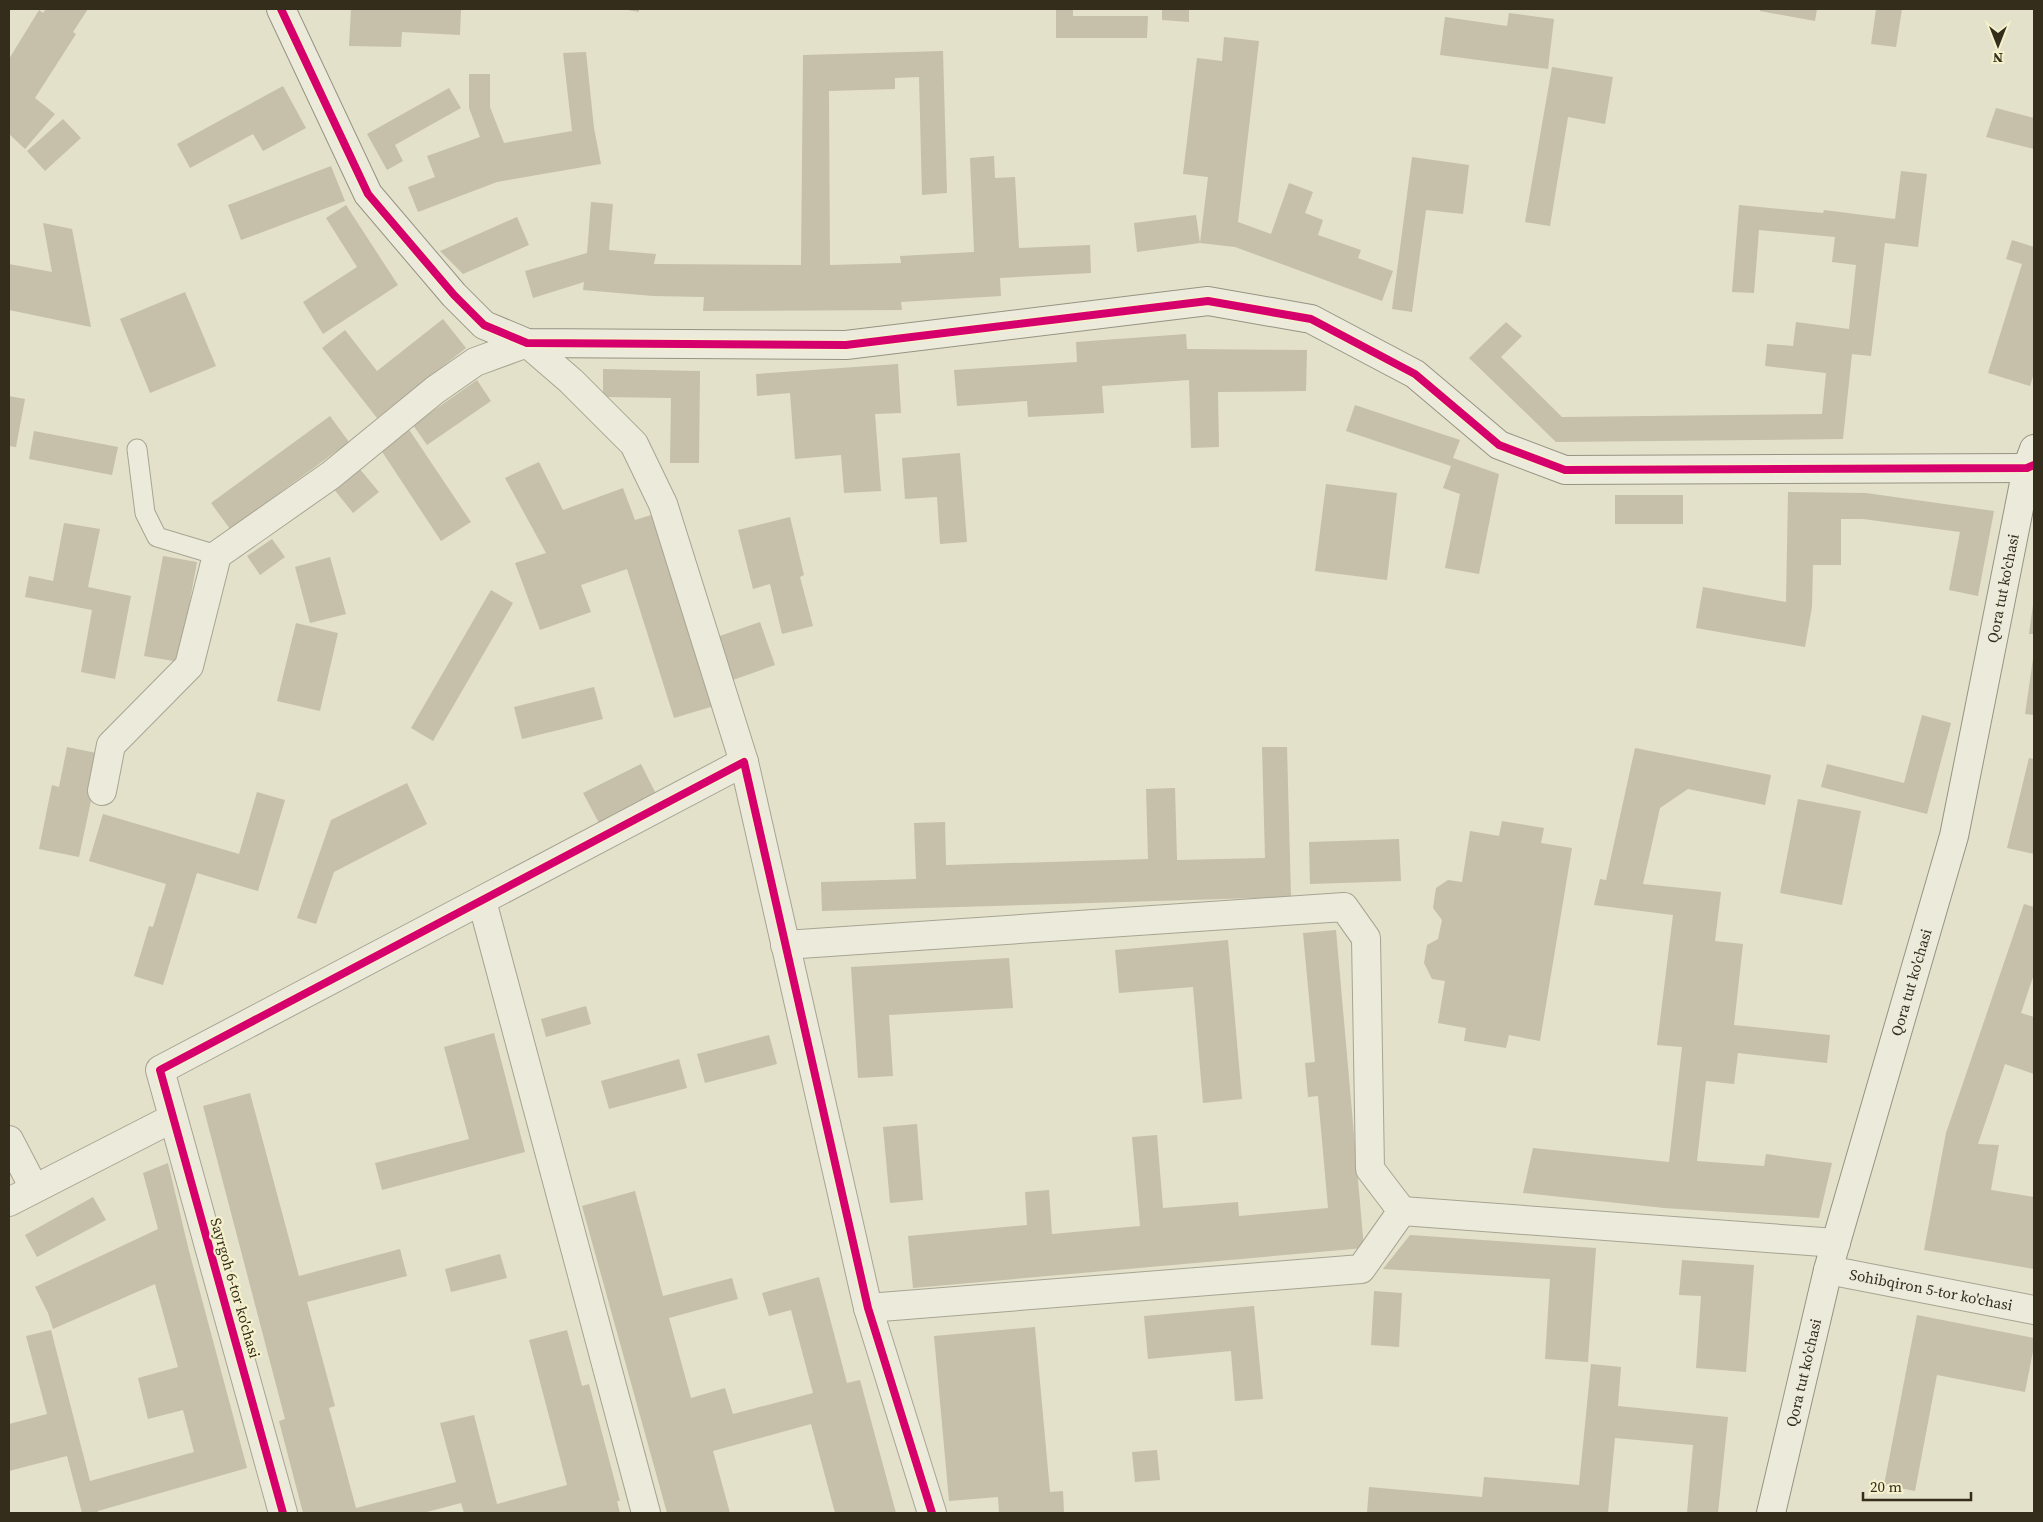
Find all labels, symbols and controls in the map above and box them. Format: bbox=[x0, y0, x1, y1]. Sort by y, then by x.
north arrow bbox=[1973, 20, 2023, 70]
text: N bbox=[1993, 48, 2003, 68]
street label: Qora tut ko'chasi bbox=[1982, 532, 2024, 645]
street label: Qora tut ko'chasi bbox=[1885, 926, 1937, 1038]
street label: Sayrgoh 6-tor ko'chasi bbox=[205, 1215, 266, 1360]
street label: Sohibqiron 5-tor ko'chasi bbox=[1848, 1263, 2014, 1316]
street label: Qora tut ko'chasi bbox=[1781, 1316, 1826, 1429]
scale bar bbox=[1863, 1470, 1970, 1502]
text: 20 m bbox=[1870, 1476, 1902, 1497]

